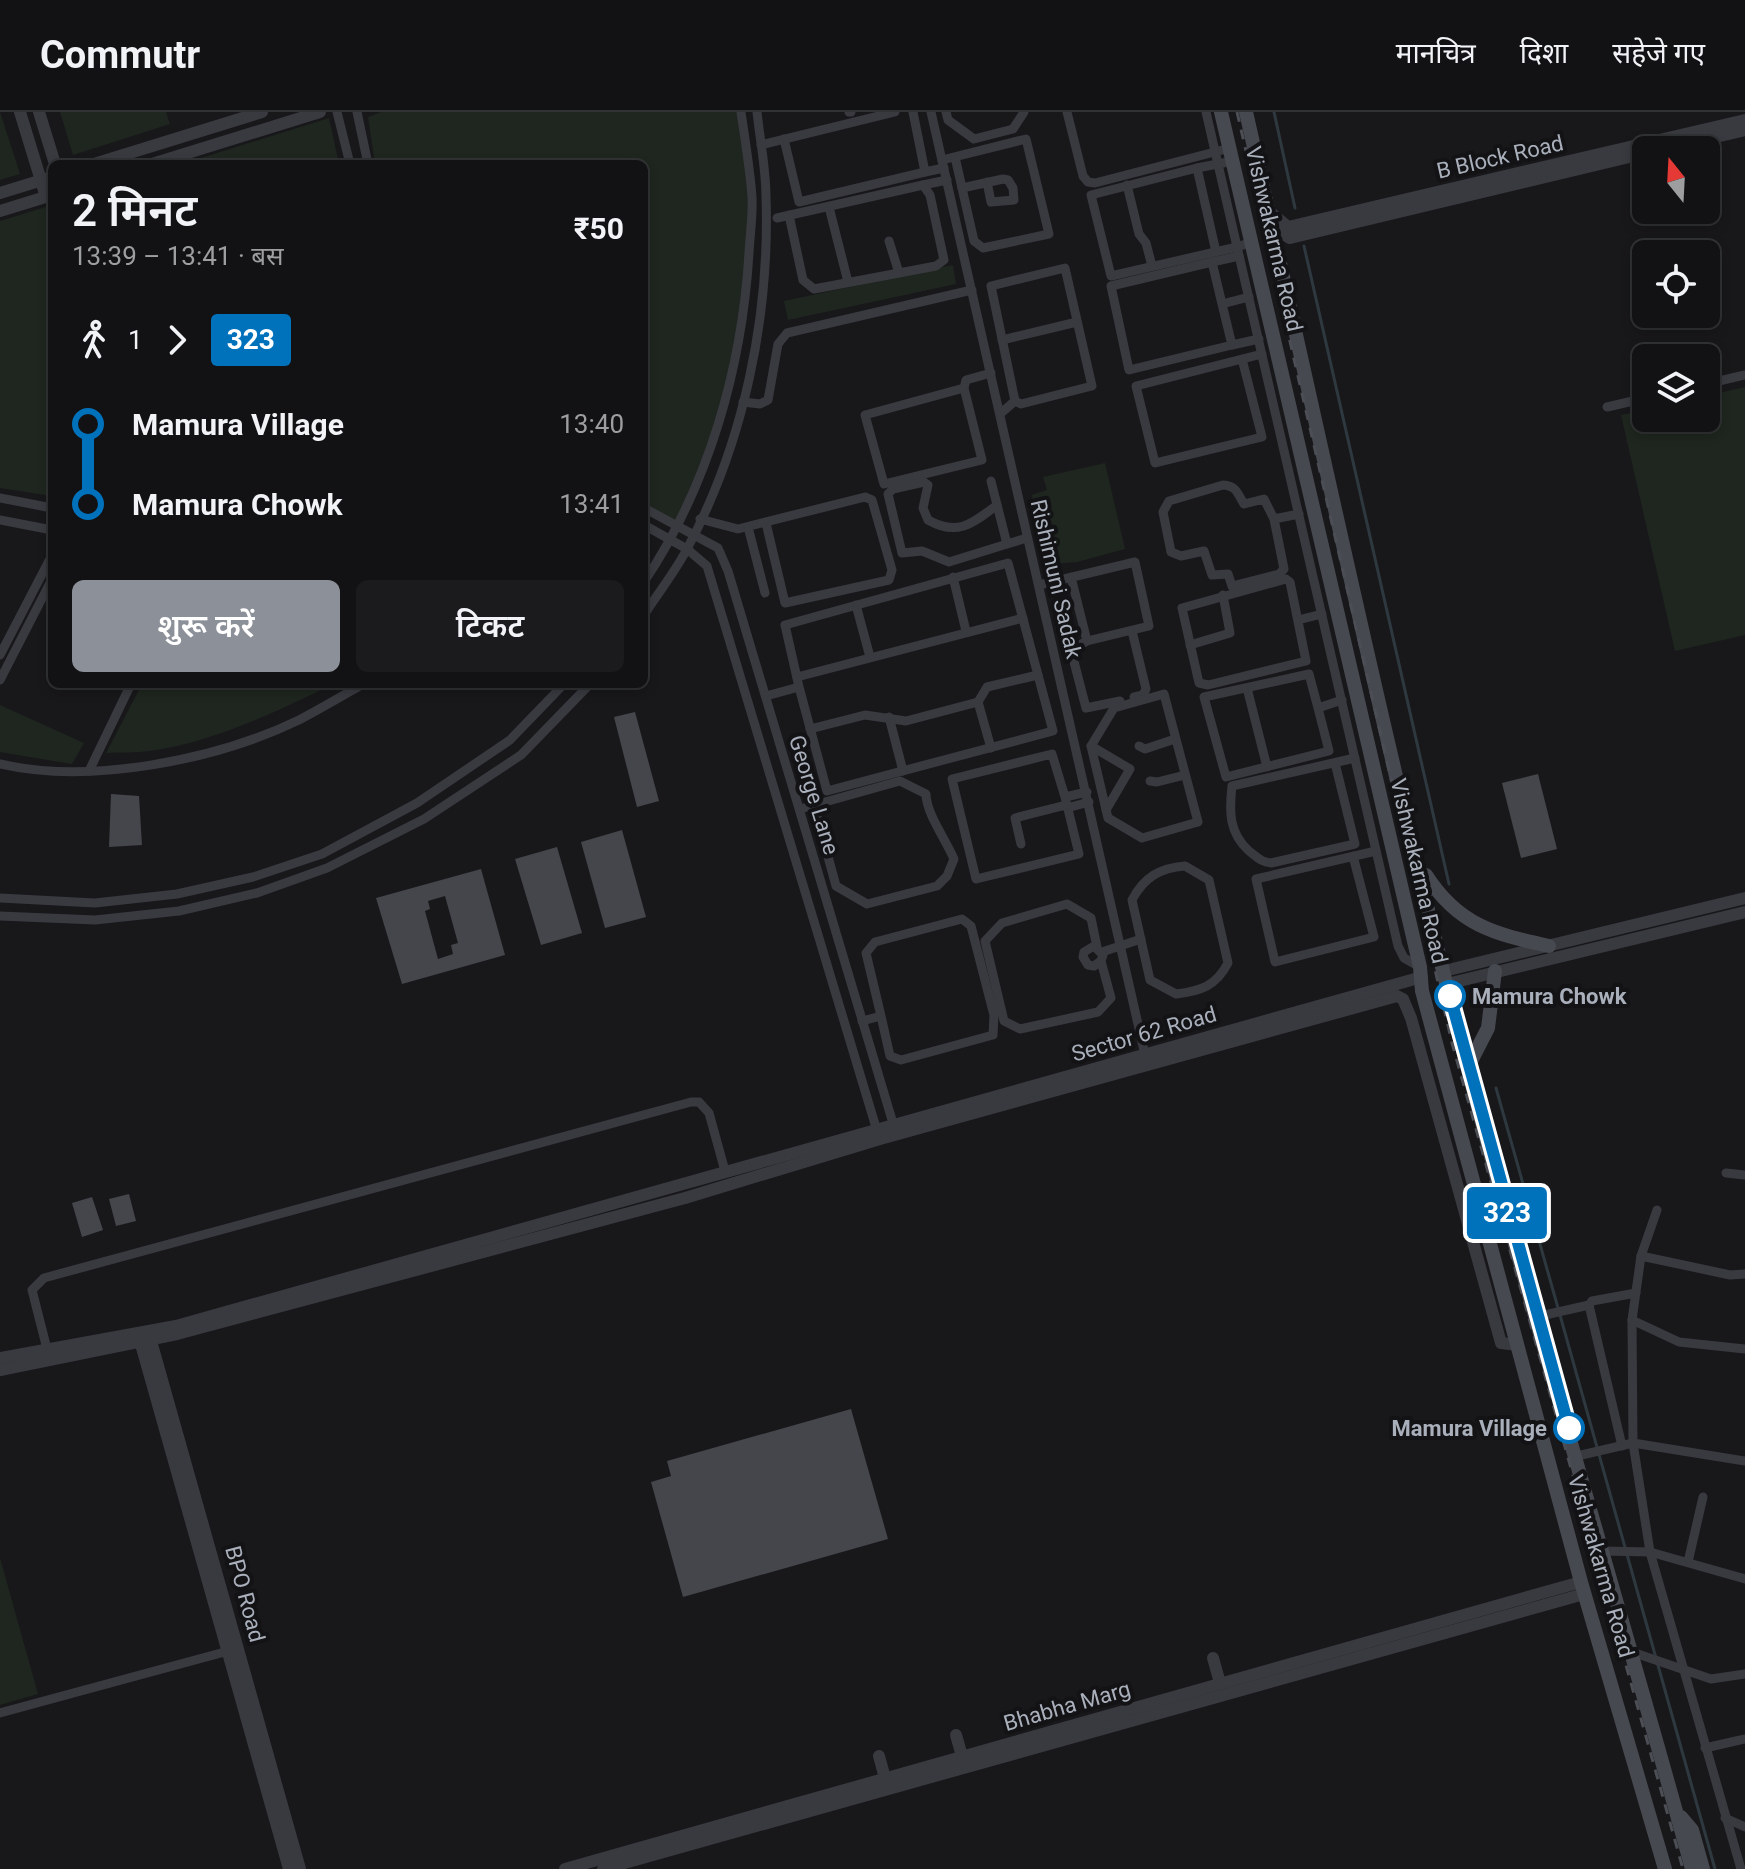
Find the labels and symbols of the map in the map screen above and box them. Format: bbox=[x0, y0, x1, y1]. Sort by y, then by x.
street label: B Block Road bbox=[1434, 130, 1566, 184]
north arrow bbox=[1632, 136, 1720, 224]
street label: Vishwakarma Road bbox=[1241, 144, 1307, 334]
street label: Rishimuni Sadak bbox=[1026, 497, 1087, 662]
street label: George Lane bbox=[784, 732, 844, 858]
street label: Vishwakarma Road bbox=[1386, 776, 1452, 966]
marker: Mamura Chowk bbox=[1435, 981, 1465, 1011]
place label: Mamura Chowk bbox=[1472, 984, 1627, 1009]
street label: Sector 62 Road bbox=[1069, 1001, 1219, 1067]
line badge: 323 bbox=[1461, 1187, 1553, 1239]
marker: Mamura Village bbox=[1554, 1413, 1584, 1443]
place label: Mamura Village bbox=[1392, 1416, 1547, 1441]
street label: Vishwakarma Road bbox=[1563, 1472, 1639, 1660]
street label: BPO Road bbox=[220, 1543, 270, 1645]
street label: Bhabha Marg bbox=[1001, 1676, 1133, 1736]

